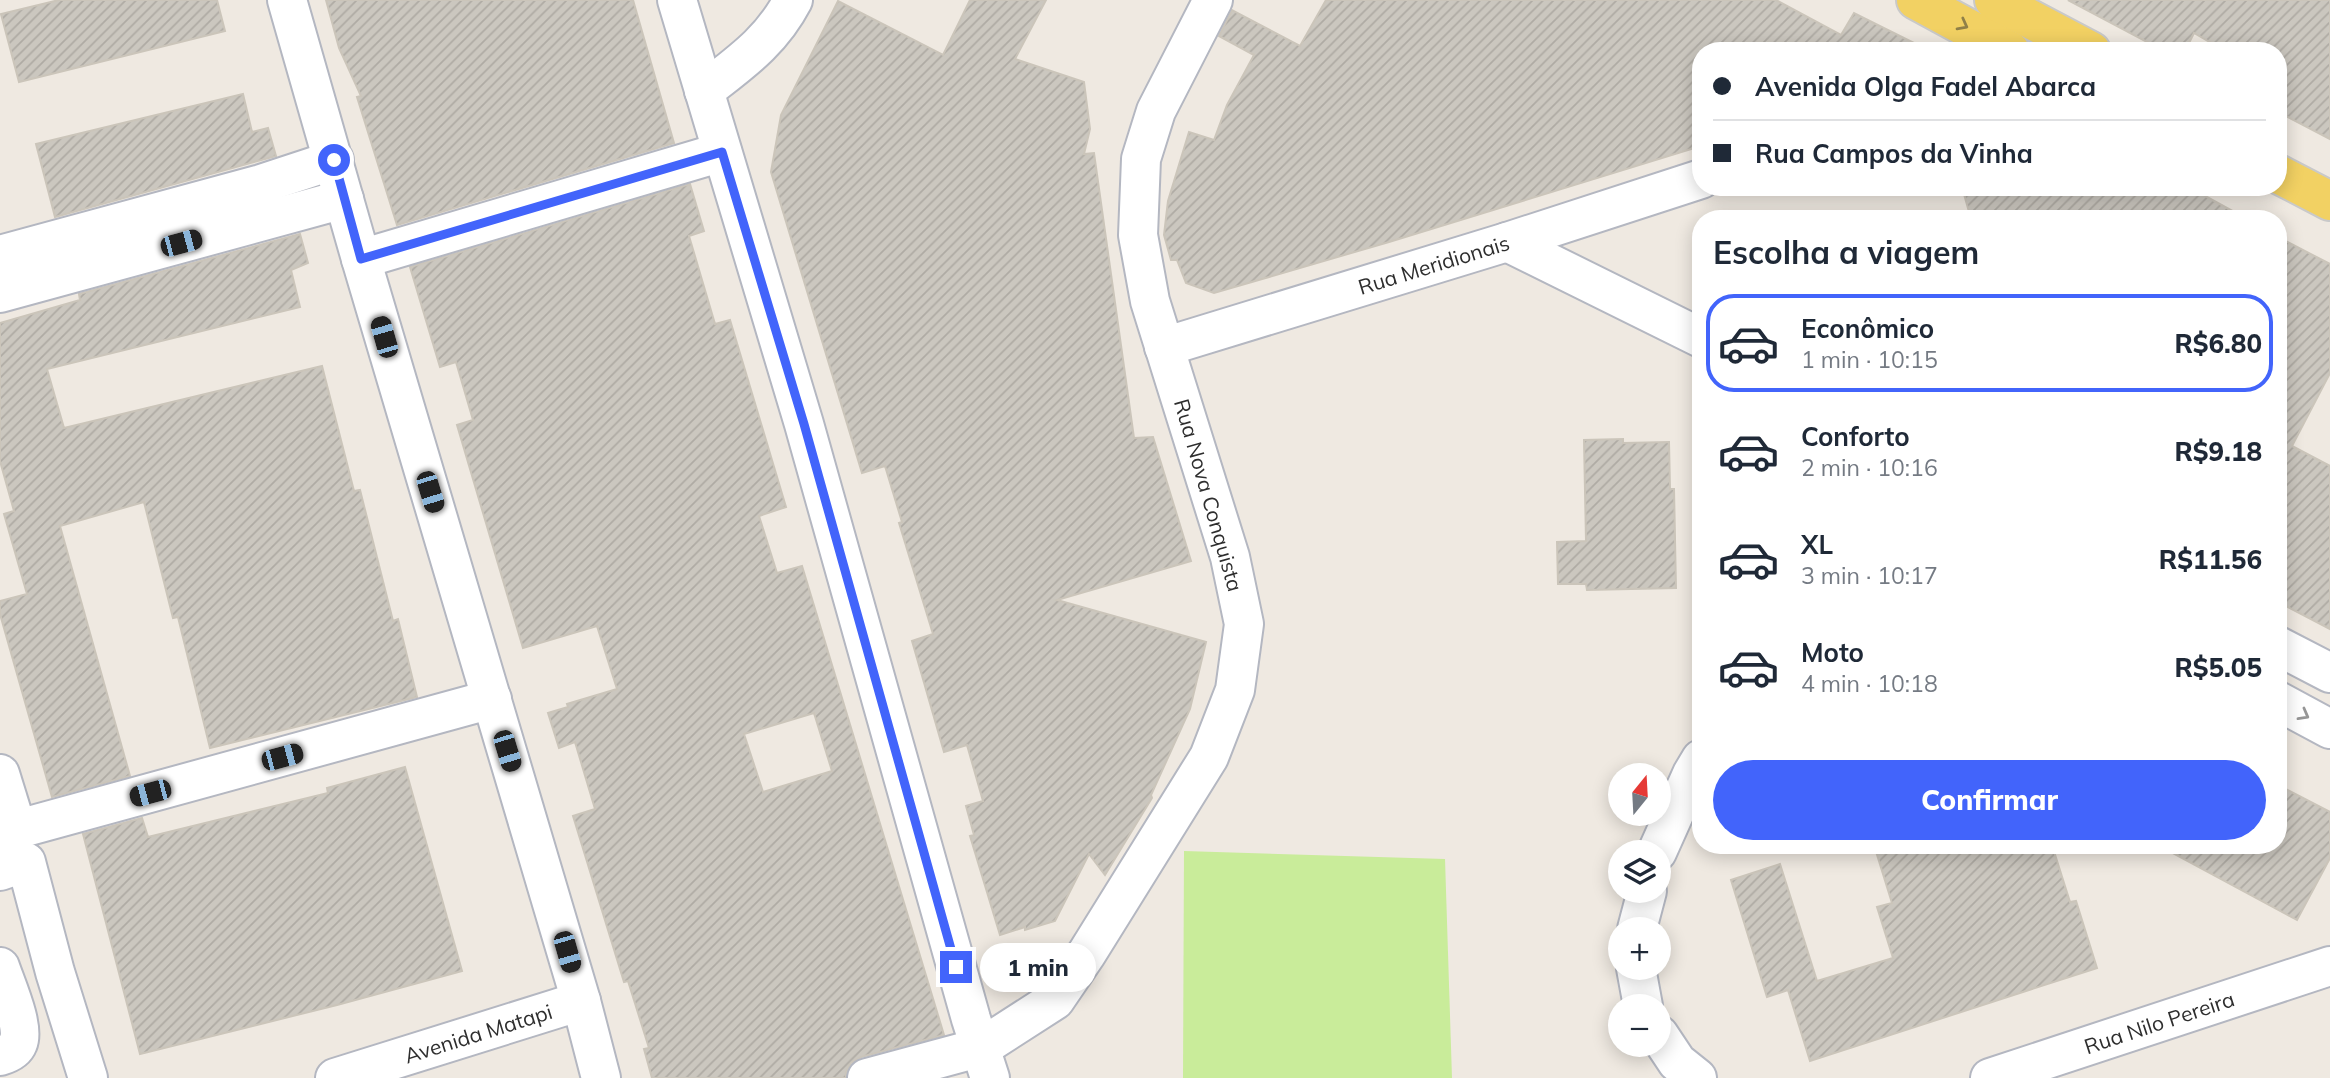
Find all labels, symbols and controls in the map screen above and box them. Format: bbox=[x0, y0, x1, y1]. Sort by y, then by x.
one-way arrow bbox=[1956, 17, 1968, 31]
text: Avenida Olga Fadel Abarca bbox=[1755, 70, 2096, 103]
text: Rua Campos da Vinha bbox=[1755, 137, 2033, 170]
route start bbox=[318, 144, 350, 176]
car bbox=[158, 227, 205, 259]
street label: Rua Meridionais bbox=[1355, 229, 1512, 300]
text: Escolha a viagem bbox=[1713, 232, 1979, 272]
icon: car bbox=[1717, 312, 1780, 375]
text: Econômico bbox=[1801, 312, 1934, 345]
car bbox=[369, 314, 400, 360]
text: R$6.80 bbox=[2174, 327, 2262, 360]
text: 1 min · 10:15 bbox=[1801, 345, 1938, 374]
street label: Rua Nova Conquista bbox=[1169, 396, 1249, 594]
icon: car bbox=[1717, 420, 1780, 483]
text: Conforto bbox=[1801, 420, 1910, 453]
text: R$9.18 bbox=[2174, 435, 2262, 468]
text: 2 min · 10:16 bbox=[1801, 453, 1938, 482]
car bbox=[414, 469, 447, 515]
icon: car bbox=[1717, 528, 1780, 591]
text: XL bbox=[1801, 528, 1833, 561]
text: R$11.56 bbox=[2159, 543, 2262, 576]
text: 3 min · 10:17 bbox=[1801, 561, 1938, 590]
icon: car bbox=[1717, 636, 1780, 699]
text: Moto bbox=[1801, 636, 1864, 669]
text: R$5.05 bbox=[2174, 651, 2262, 684]
text: 4 min · 10:18 bbox=[1801, 669, 1938, 698]
one-way arrow bbox=[2297, 707, 2309, 720]
car bbox=[491, 728, 524, 774]
car bbox=[259, 741, 306, 773]
button: Confirmar bbox=[1713, 760, 2266, 840]
north arrow bbox=[1608, 763, 1671, 826]
map controls bbox=[1608, 763, 1671, 1057]
car bbox=[127, 777, 174, 809]
button: layers bbox=[1608, 840, 1671, 903]
button: + bbox=[1608, 917, 1671, 980]
car bbox=[552, 929, 583, 975]
callout: 1 min bbox=[981, 942, 1096, 992]
route end bbox=[940, 951, 972, 983]
text: 1 min bbox=[1007, 953, 1069, 982]
street label: Rua Nilo Pereira bbox=[2081, 985, 2238, 1059]
button: − bbox=[1608, 994, 1671, 1057]
street label: Avenida Matapi bbox=[401, 998, 555, 1069]

